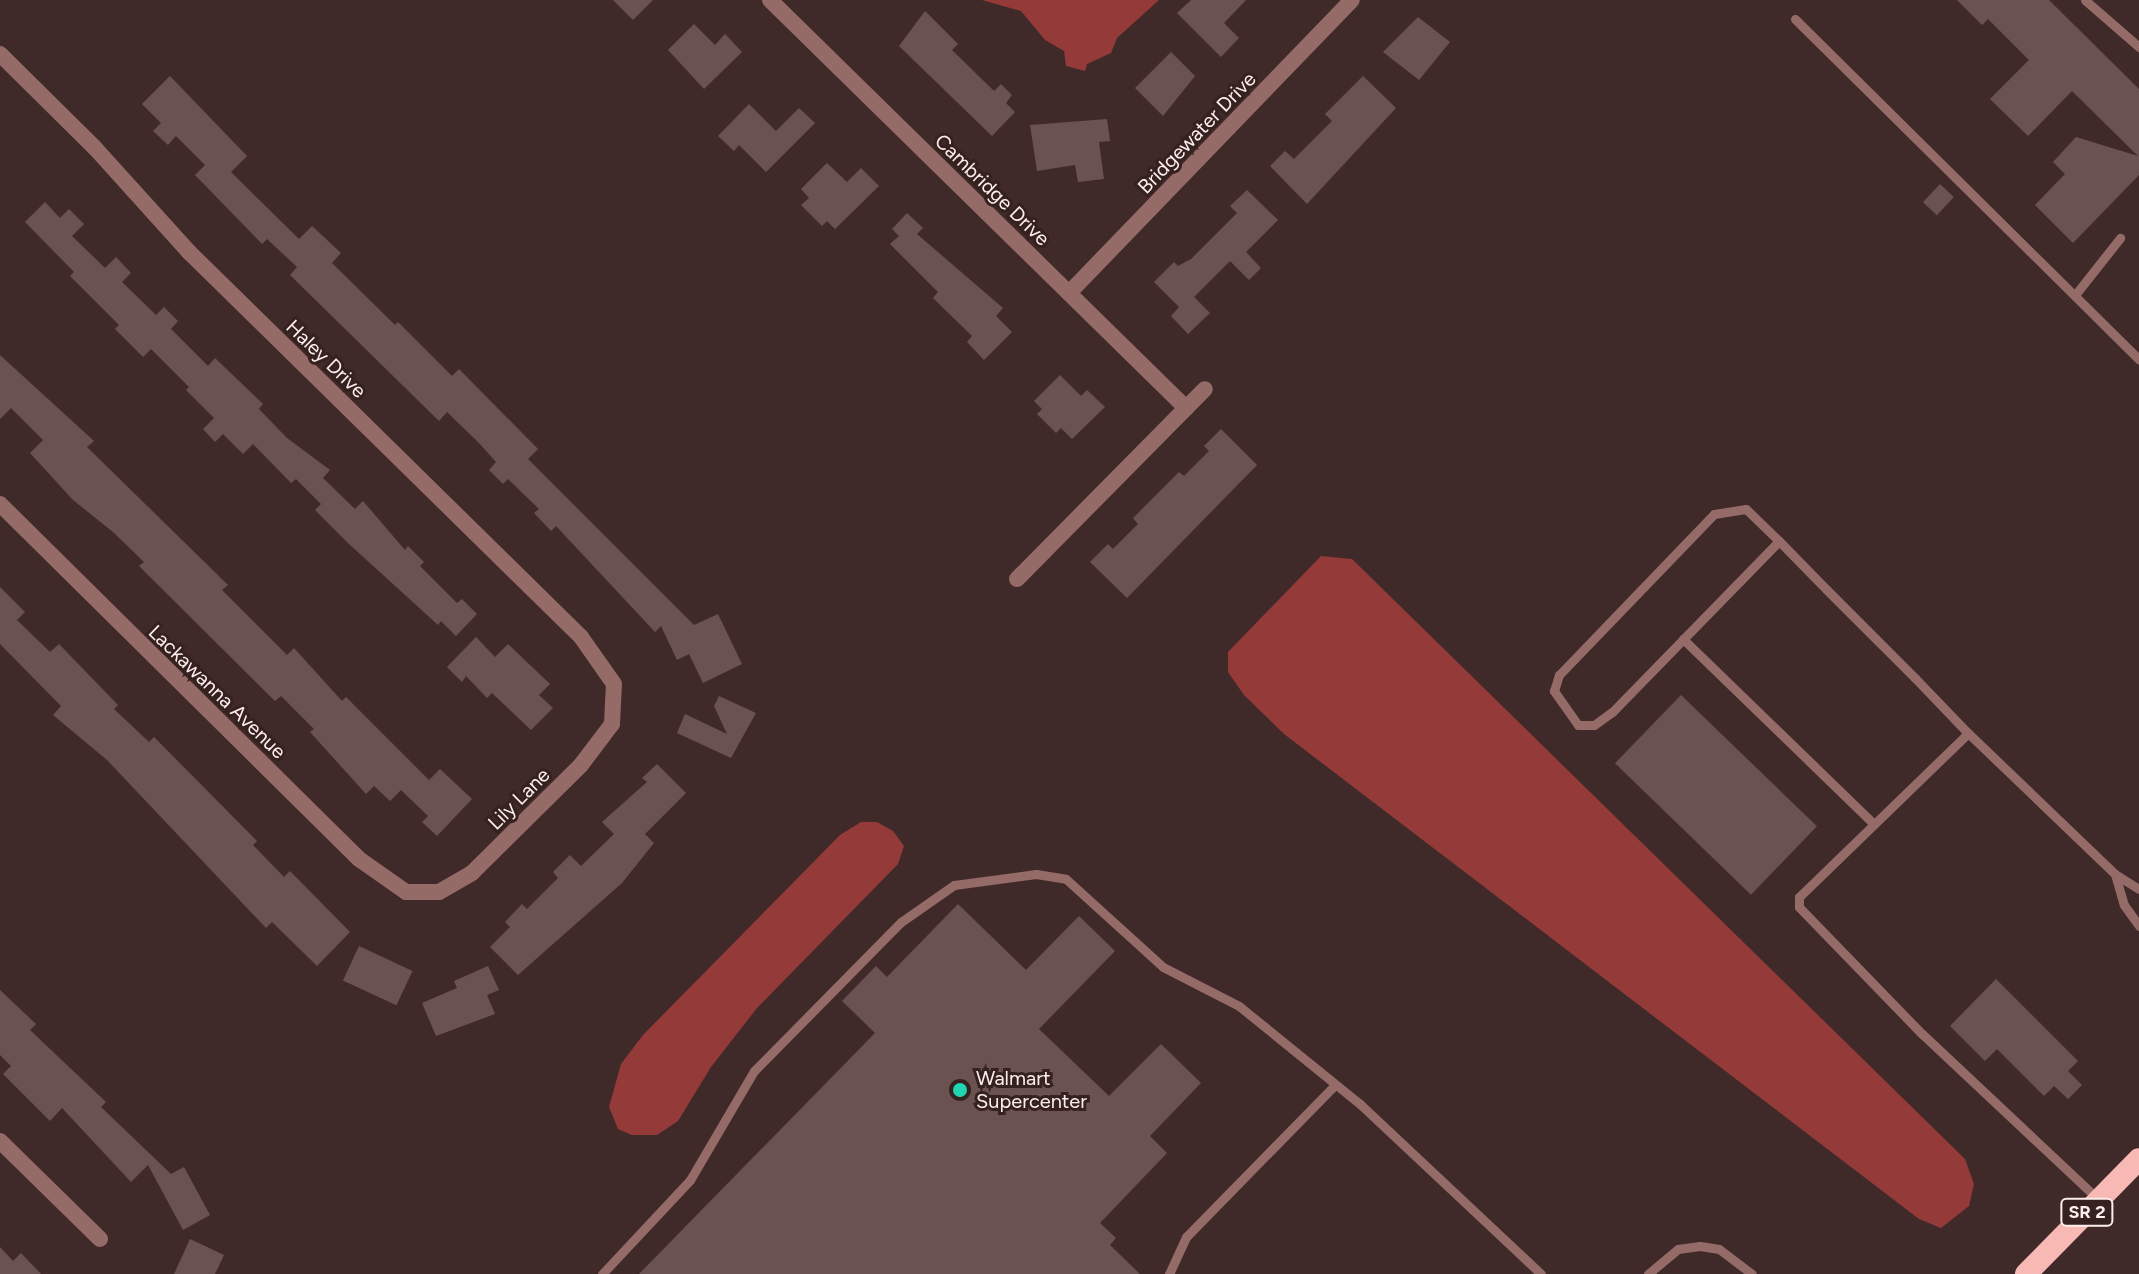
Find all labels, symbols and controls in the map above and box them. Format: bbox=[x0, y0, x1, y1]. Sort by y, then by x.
street label: Bridgewater Drive bbox=[1133, 67, 1261, 199]
street label: Cambridge Drive bbox=[930, 129, 1054, 251]
street label: Haley Drive bbox=[281, 315, 371, 403]
street label: Lackawanna Avenue bbox=[143, 620, 291, 764]
street label: Lily Lane bbox=[483, 763, 555, 835]
place label: Walmart Supercenter bbox=[976, 1066, 1087, 1113]
marker: Walmart Supercenter bbox=[951, 1081, 969, 1099]
road number: SR 2 bbox=[2059, 1198, 2115, 1226]

